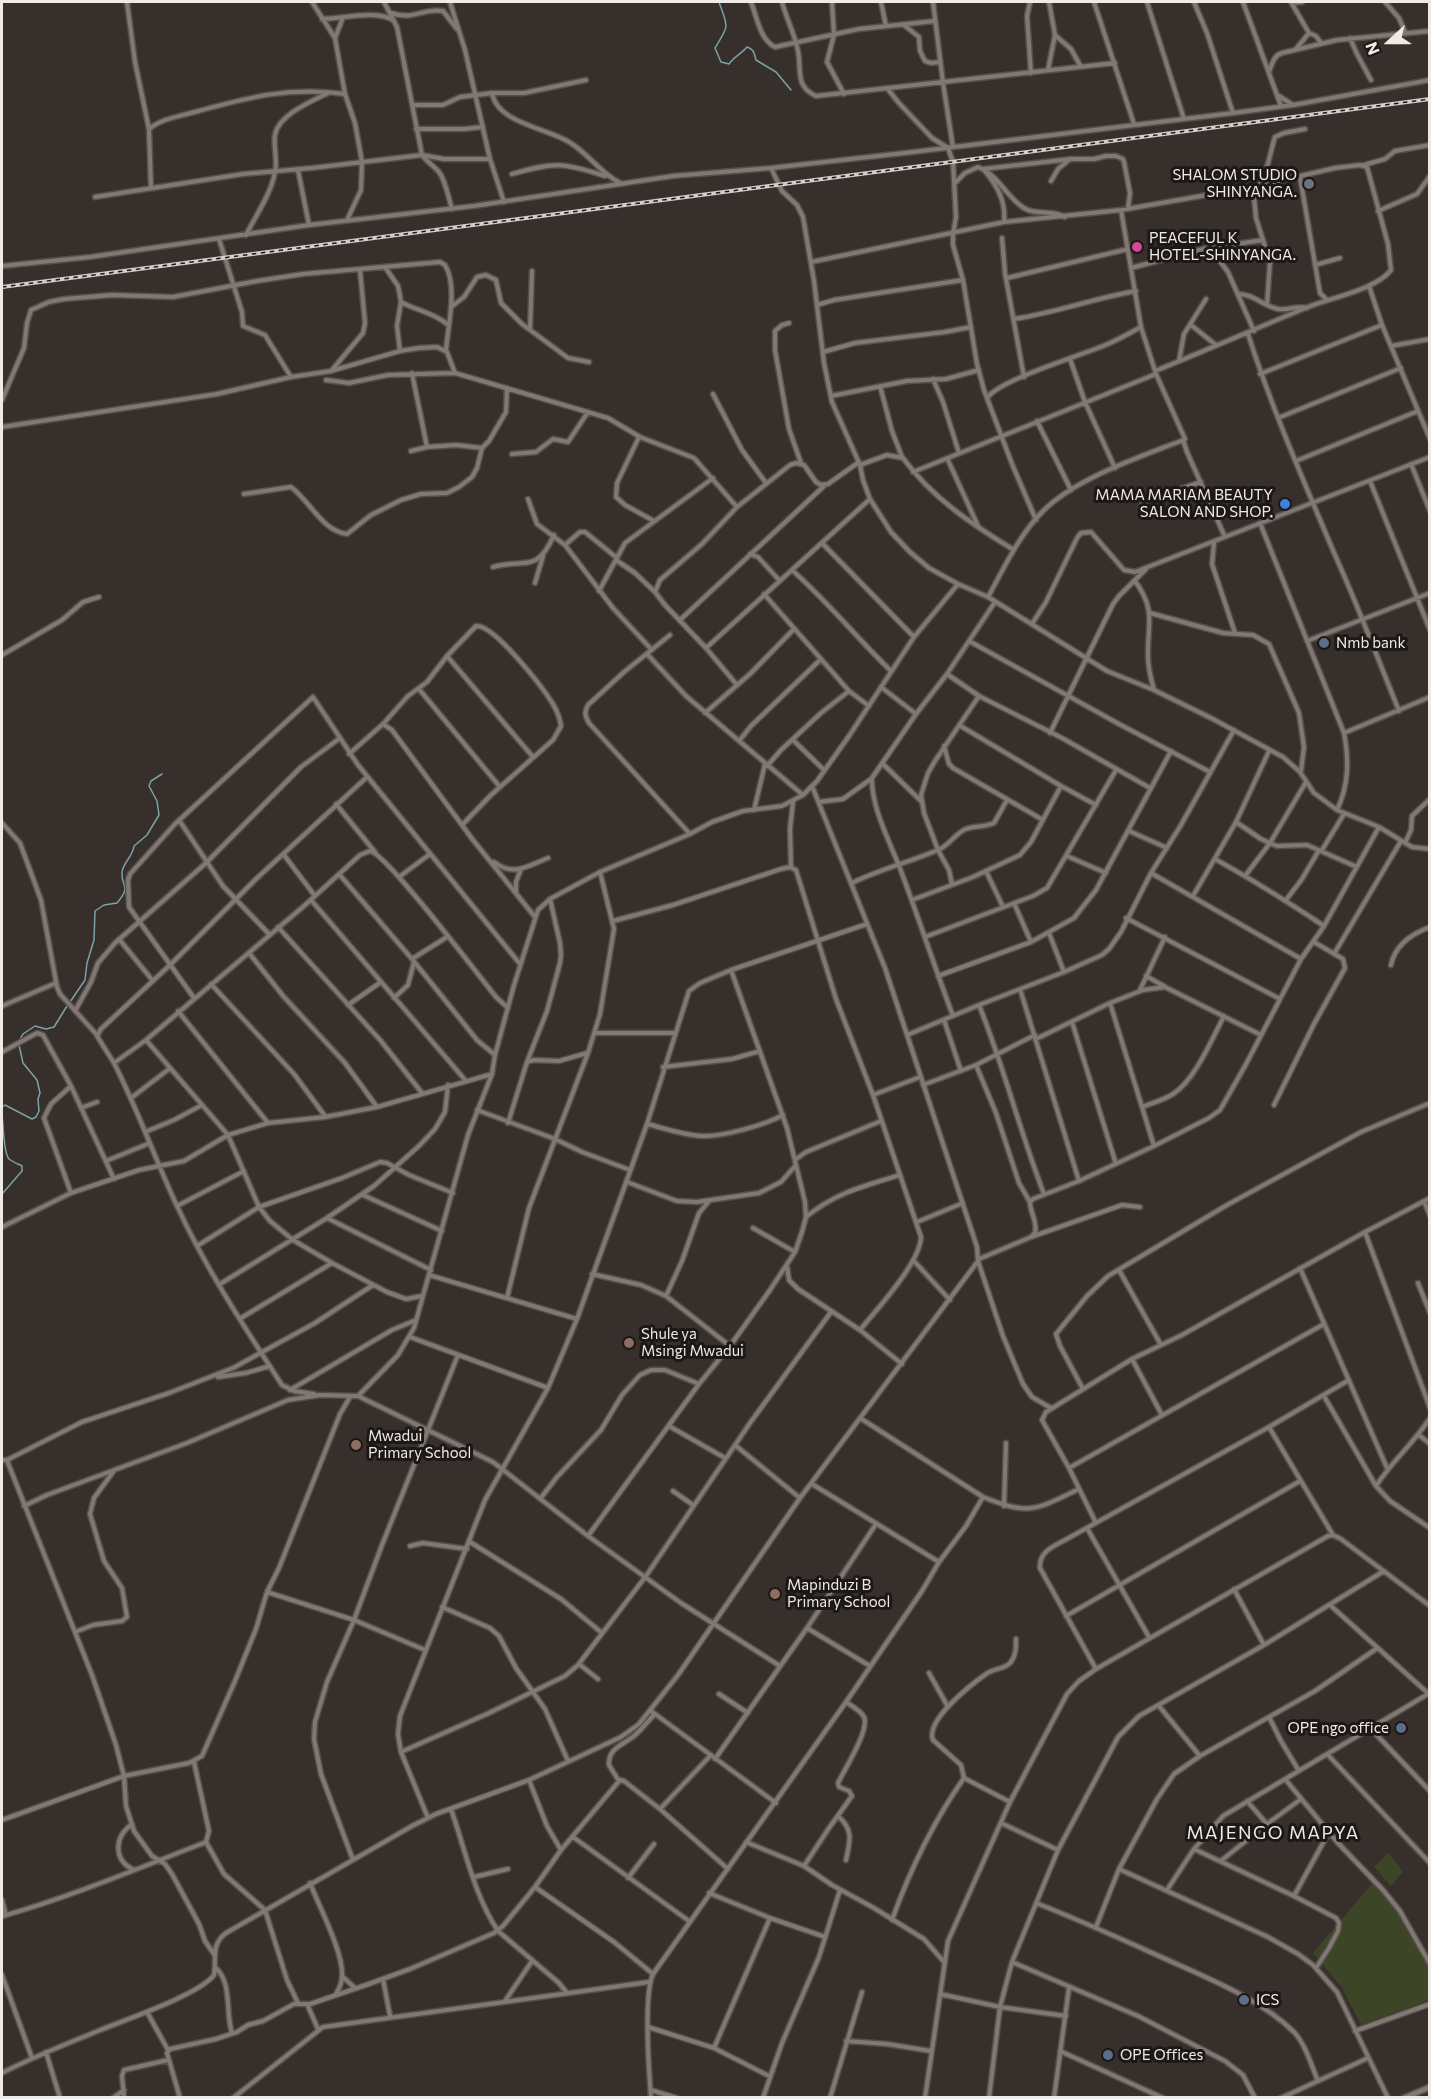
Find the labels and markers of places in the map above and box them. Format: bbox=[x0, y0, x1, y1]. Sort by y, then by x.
place label: SHALOM STUDIO SHINYANGA. bbox=[1172, 166, 1297, 201]
marker: SHALOM STUDIO SHINYANGA. bbox=[1302, 177, 1316, 191]
place label: PEACEFUL K HOTEL-SHINYANGA. bbox=[1149, 229, 1296, 264]
marker: PEACEFUL K HOTEL-SHINYANGA. bbox=[1130, 240, 1144, 254]
place label: MAMA MARIAM BEAUTY SALON AND SHOP. bbox=[1095, 486, 1273, 521]
marker: MAMA MARIAM BEAUTY SALON AND SHOP. bbox=[1278, 497, 1292, 511]
place label: Nmb bank bbox=[1336, 634, 1406, 652]
marker: Nmb bank bbox=[1317, 636, 1331, 650]
place label: Shule ya Msingi Mwadui bbox=[641, 1325, 744, 1360]
marker: Shule ya Msingi Mwadui bbox=[622, 1336, 636, 1350]
place label: Mwadui Primary School bbox=[368, 1427, 471, 1462]
marker: Mwadui Primary School bbox=[349, 1438, 363, 1452]
place label: Mapinduzi B Primary School bbox=[787, 1576, 890, 1611]
marker: Mapinduzi B Primary School bbox=[768, 1587, 782, 1601]
place label: OPE ngo office bbox=[1288, 1719, 1389, 1737]
marker: OPE ngo office bbox=[1394, 1721, 1408, 1735]
place label: ICS bbox=[1256, 1991, 1279, 2009]
marker: ICS bbox=[1237, 1993, 1251, 2007]
place label: OPE Offices bbox=[1120, 2046, 1203, 2064]
marker: OPE Offices bbox=[1101, 2048, 1115, 2062]

